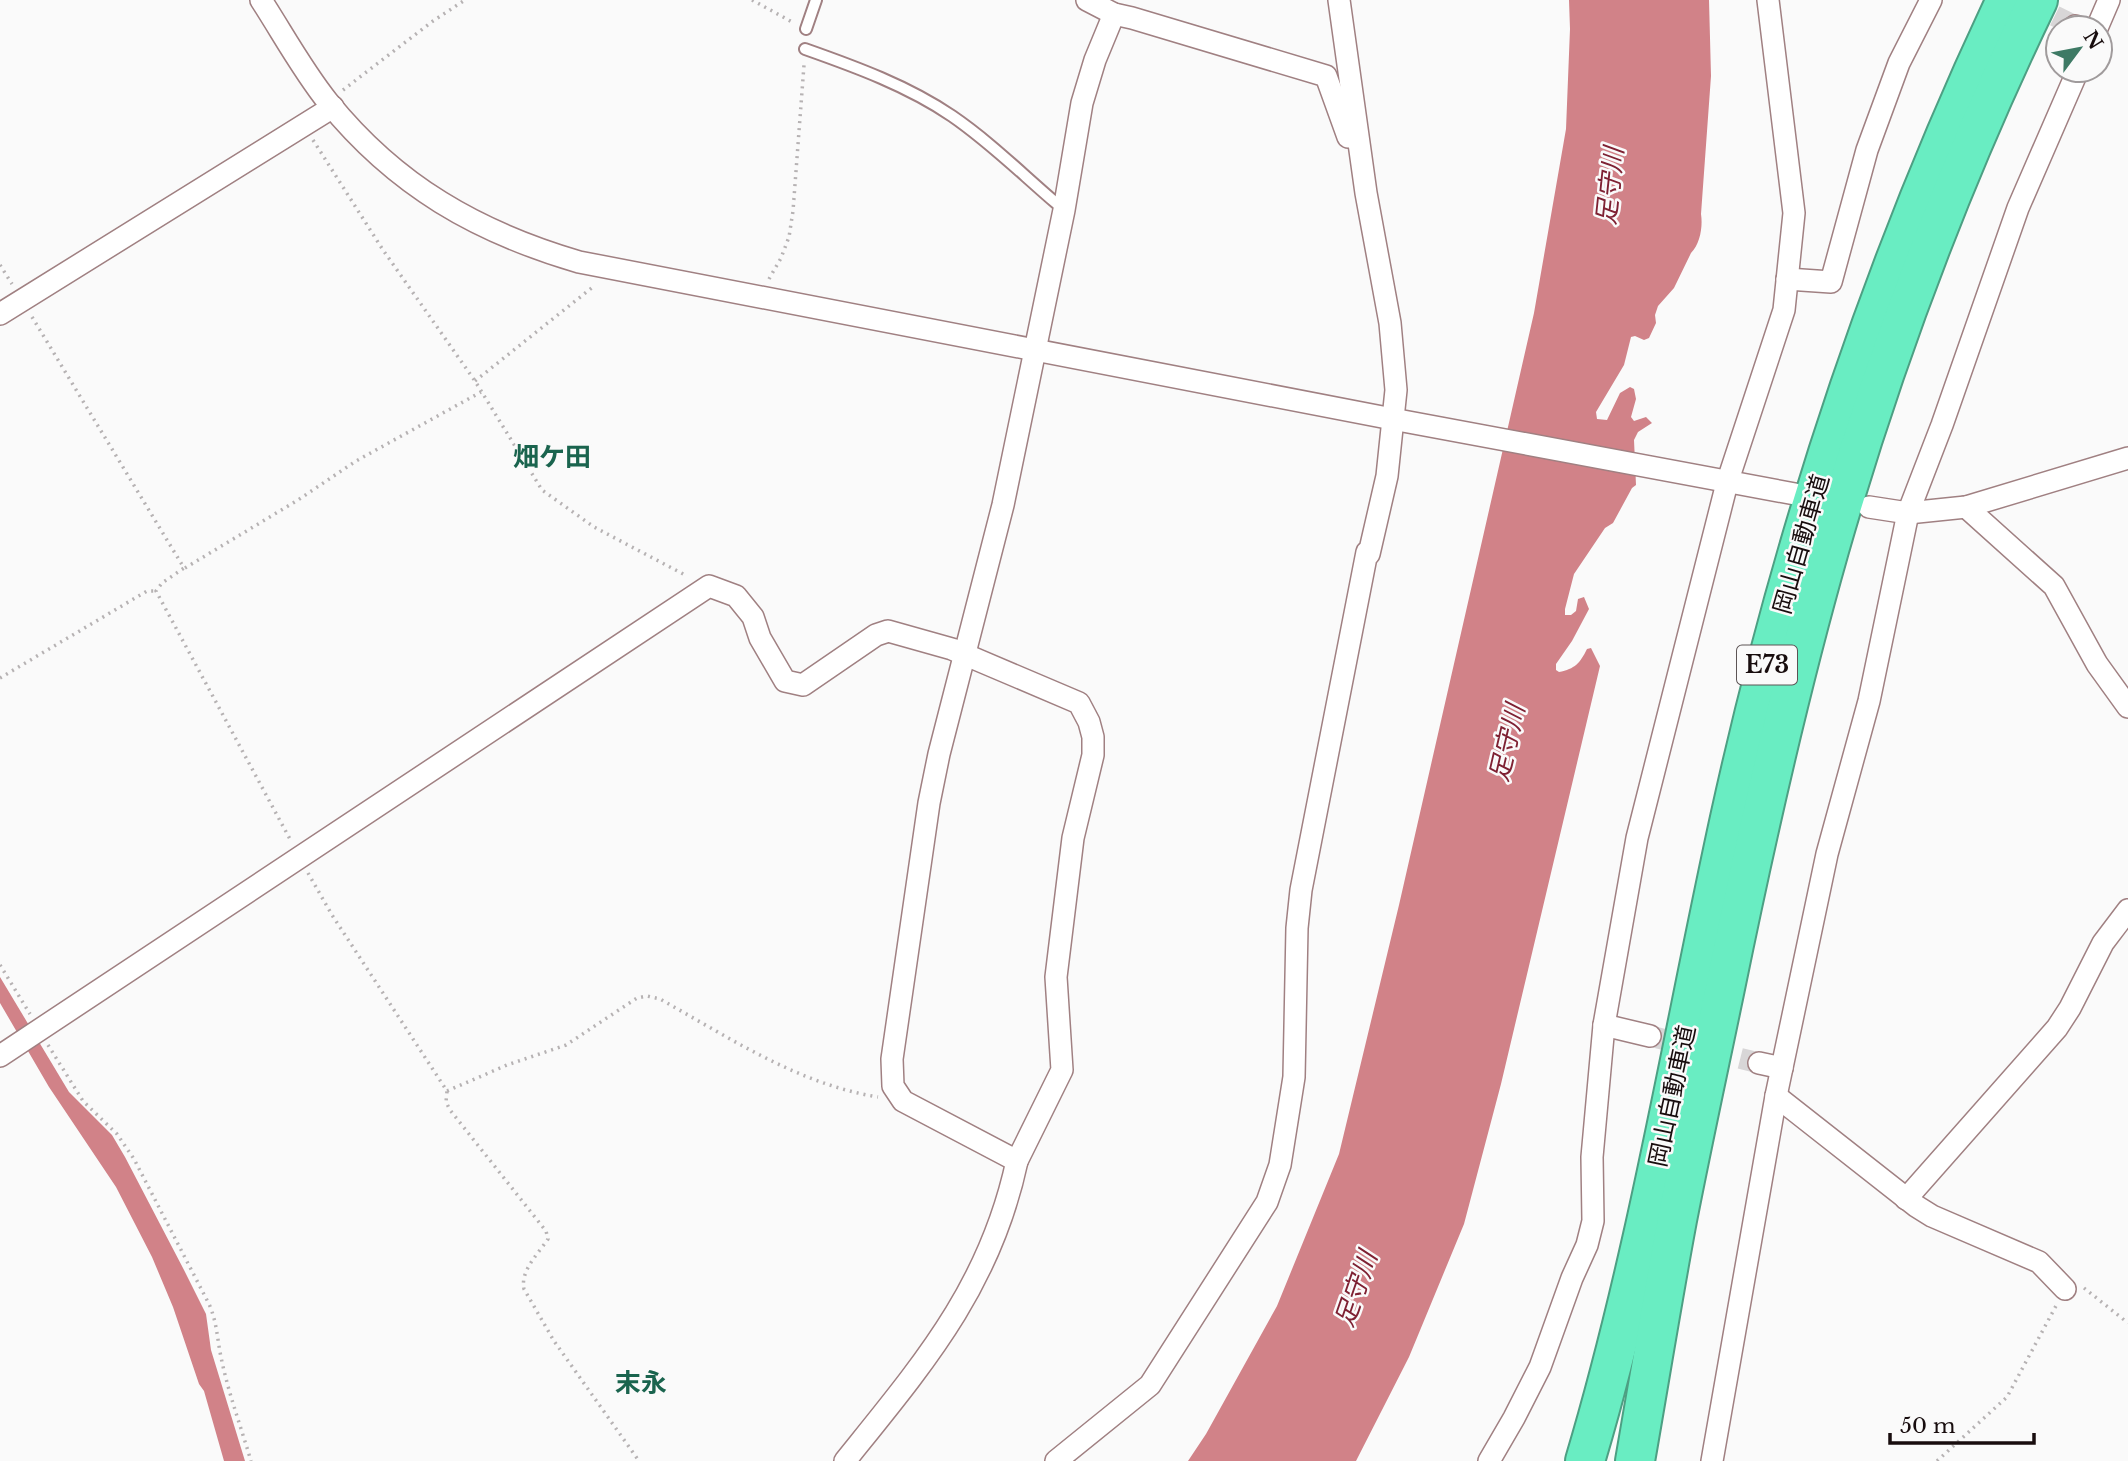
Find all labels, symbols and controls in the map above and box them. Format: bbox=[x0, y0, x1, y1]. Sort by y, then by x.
north arrow bbox=[2044, 14, 2114, 84]
text: N bbox=[2079, 27, 2108, 54]
water label: 足守川 bbox=[1590, 143, 1630, 226]
district label: 畑ケ田 bbox=[513, 441, 591, 473]
street label: 岡山自動車道 bbox=[1767, 471, 1835, 617]
road number: E73 bbox=[1737, 646, 1797, 684]
water label: 足守川 bbox=[1483, 698, 1532, 785]
street label: 岡山自動車道 bbox=[1643, 1023, 1701, 1169]
water label: 足守川 bbox=[1328, 1244, 1385, 1331]
district label: 末永 bbox=[615, 1367, 667, 1399]
scale bar bbox=[1890, 1402, 2034, 1446]
text: 50 m bbox=[1900, 1413, 1956, 1439]

